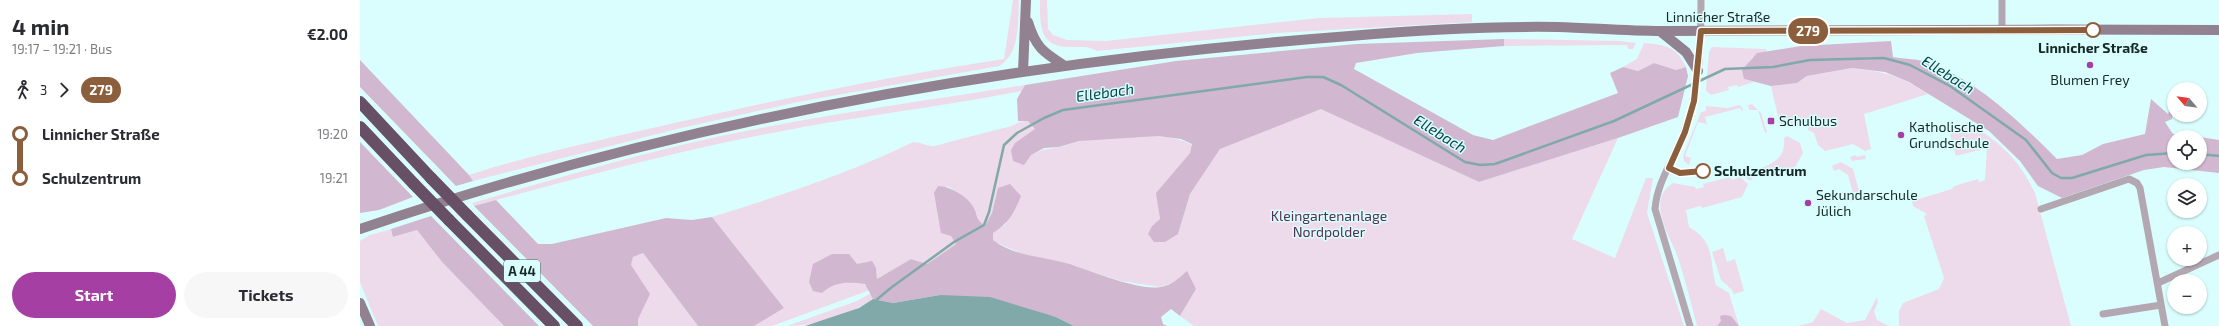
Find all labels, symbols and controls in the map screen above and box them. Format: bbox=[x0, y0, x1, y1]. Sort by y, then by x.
street label: Linnicher Straße bbox=[1666, 8, 1770, 25]
text: 4 min bbox=[12, 13, 69, 39]
line badge: 279 bbox=[1785, 18, 1831, 44]
text: 279 bbox=[1796, 22, 1820, 39]
marker: Linnicher Straße bbox=[2085, 22, 2101, 38]
text: €2.00 bbox=[307, 25, 348, 43]
place label: Linnicher Straße bbox=[2038, 39, 2148, 56]
text: 19:17 – 19:21 · Bus bbox=[12, 41, 112, 57]
water label: Ellebach bbox=[1919, 51, 1978, 97]
marker: Blumen Frey bbox=[2085, 60, 2095, 70]
place label: Blumen Frey bbox=[2050, 71, 2130, 88]
icon: walk bbox=[12, 79, 34, 101]
icon: forward bbox=[53, 79, 75, 101]
water label: Ellebach bbox=[1075, 79, 1135, 105]
text: 279 bbox=[89, 81, 113, 98]
text: 3 bbox=[40, 82, 47, 98]
north arrow bbox=[2167, 82, 2207, 122]
map controls bbox=[2167, 82, 2207, 314]
water label: Ellebach bbox=[1411, 110, 1470, 156]
place label: Schulbus bbox=[1779, 112, 1837, 129]
marker: Schulbus bbox=[1766, 116, 1776, 126]
place label: Katholische Grundschule bbox=[1909, 118, 1989, 151]
text: Linnicher Straße bbox=[42, 125, 160, 143]
text: 19:20 bbox=[317, 126, 348, 142]
marker: Katholische Grundschule bbox=[1896, 130, 1906, 140]
button: locate bbox=[2167, 130, 2207, 170]
place label: Schulzentrum bbox=[1714, 162, 1807, 179]
marker: Schulzentrum bbox=[1695, 163, 1711, 179]
text: Schulzentrum bbox=[42, 169, 141, 187]
text: 19:21 bbox=[320, 170, 348, 186]
button: layers bbox=[2167, 178, 2207, 218]
place label: Sekundarschule Jülich bbox=[1816, 186, 1918, 219]
marker: Sekundarschule Jülich bbox=[1803, 198, 1813, 208]
park label: Kleingartenanlage Nordpolder bbox=[1271, 207, 1387, 240]
button: + bbox=[2167, 226, 2207, 266]
road number: A 44 bbox=[504, 260, 540, 282]
button: Start bbox=[12, 272, 176, 318]
button: Tickets bbox=[184, 272, 348, 318]
button: − bbox=[2167, 274, 2207, 314]

